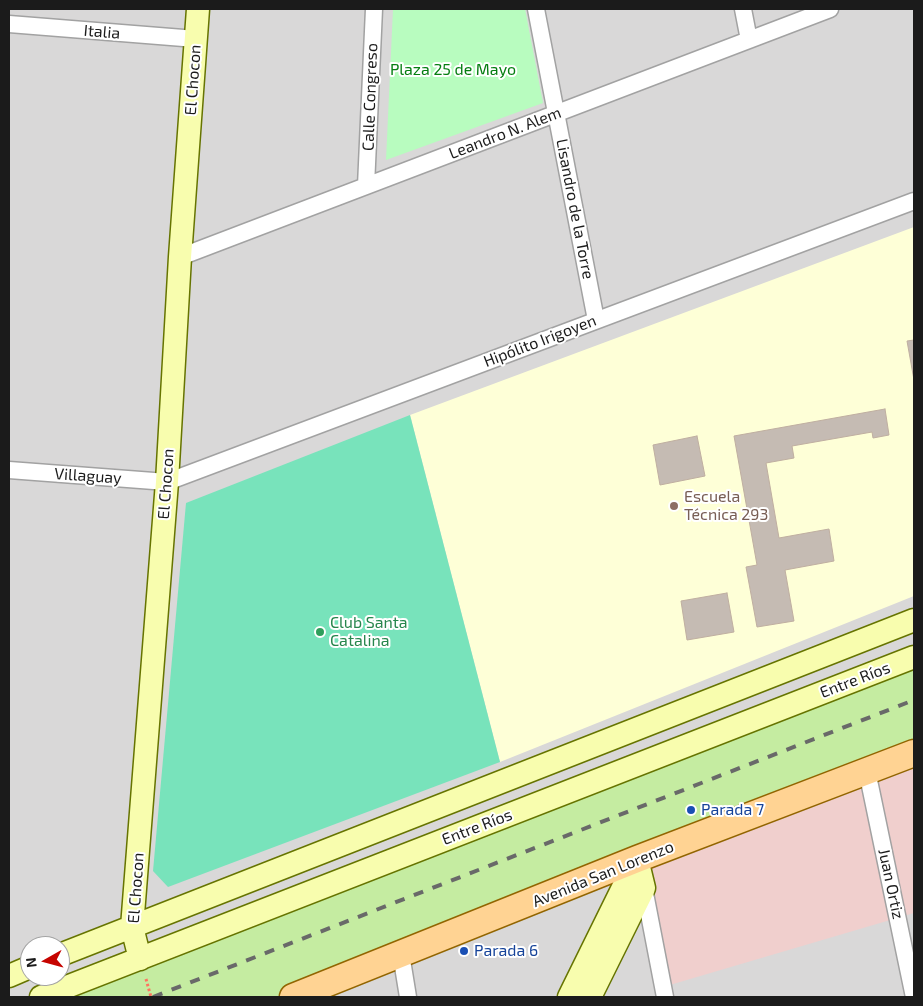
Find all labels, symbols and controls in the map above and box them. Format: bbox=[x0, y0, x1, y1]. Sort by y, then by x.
street label: Italia bbox=[83, 21, 121, 43]
street label: Calle Congreso bbox=[359, 43, 381, 151]
street label: El Chocon bbox=[181, 44, 205, 116]
park label: Plaza 25 de Mayo bbox=[390, 60, 516, 80]
street label: Leandro N. Alem bbox=[446, 103, 564, 163]
street label: Lisandro de la Torre bbox=[552, 137, 598, 281]
street label: Hipólito Irigoyen bbox=[481, 311, 599, 371]
street label: El Chocon bbox=[154, 448, 178, 520]
street label: Villaguay bbox=[54, 464, 122, 488]
place label: Escuela Técnica 293 bbox=[684, 487, 768, 525]
marker: Escuela Técnica 293 bbox=[668, 500, 680, 512]
place label: Club Santa Catalina bbox=[330, 613, 408, 651]
marker: Club Santa Catalina bbox=[314, 626, 326, 638]
street label: Entre Ríos bbox=[817, 658, 893, 702]
place label: Parada 7 bbox=[701, 800, 764, 820]
marker: Parada 7 bbox=[685, 804, 697, 816]
street label: Entre Ríos bbox=[439, 805, 515, 849]
street label: Avenida San Lorenzo bbox=[530, 837, 676, 911]
street label: Juan Ortiz bbox=[874, 847, 908, 921]
street label: El Chocon bbox=[124, 852, 148, 924]
north arrow bbox=[20, 936, 70, 986]
place label: Parada 6 bbox=[474, 941, 538, 961]
marker: Parada 6 bbox=[458, 945, 470, 957]
text: N bbox=[22, 957, 40, 969]

